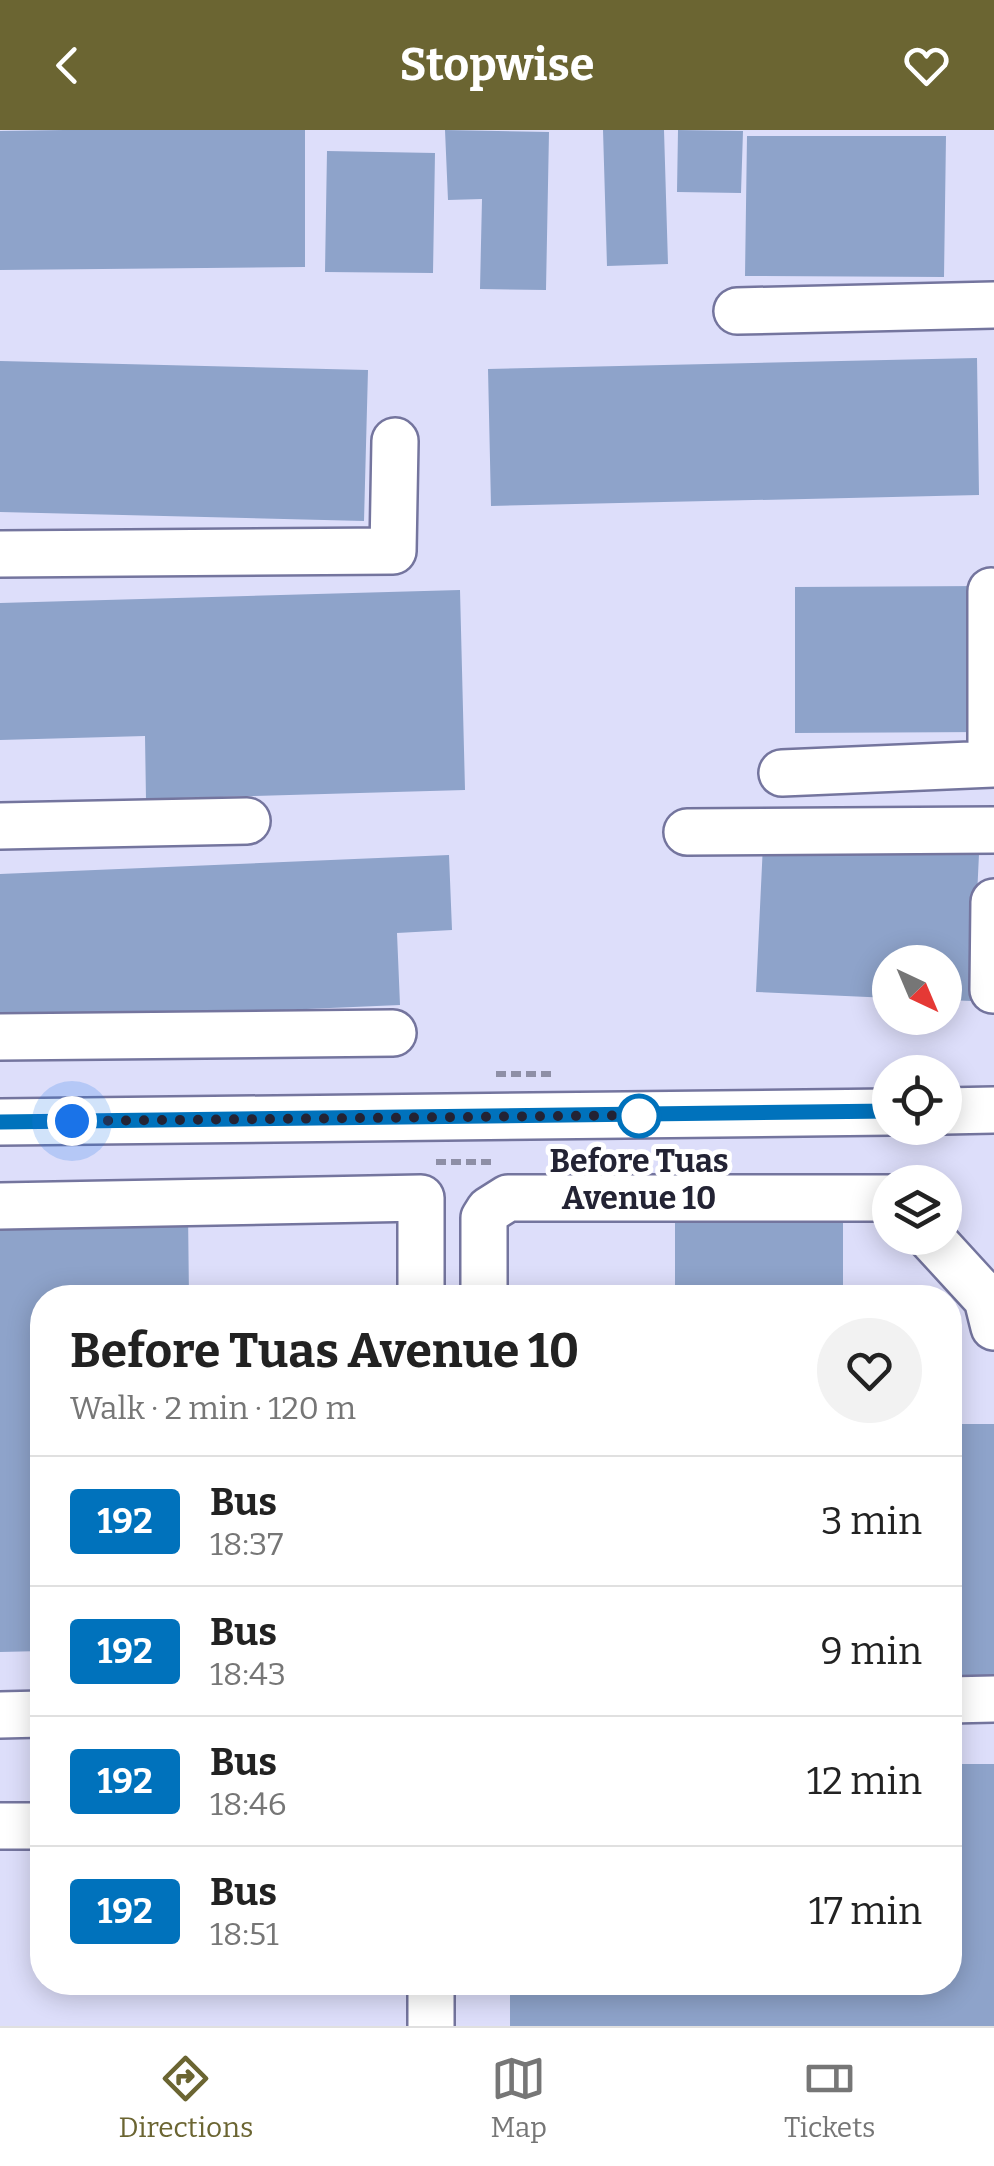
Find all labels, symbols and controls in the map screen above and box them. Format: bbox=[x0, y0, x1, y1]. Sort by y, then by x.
icon: back bbox=[40, 38, 95, 93]
text: Stopwise bbox=[399, 38, 595, 92]
icon: heart bbox=[899, 38, 954, 93]
north arrow bbox=[872, 945, 962, 1035]
map controls bbox=[872, 945, 962, 1255]
button: locate bbox=[872, 1055, 962, 1145]
marker: Before Tuas Avenue 10 bbox=[618, 1095, 660, 1137]
your location bbox=[47, 1096, 97, 1146]
place label: Before Tuas Avenue 10 bbox=[549, 1142, 729, 1217]
button: layers bbox=[872, 1165, 962, 1255]
button: heart bbox=[817, 1318, 922, 1423]
text: Before Tuas Avenue 10 bbox=[70, 1322, 579, 1380]
text: Walk · 2 min · 120 m bbox=[70, 1389, 356, 1427]
text: Bus bbox=[210, 1479, 277, 1525]
text: 3 min bbox=[821, 1498, 922, 1544]
text: 192 bbox=[97, 1500, 153, 1542]
text: 18:37 bbox=[210, 1525, 283, 1563]
text: Bus bbox=[210, 1609, 277, 1655]
text: 9 min bbox=[821, 1628, 922, 1674]
text: 192 bbox=[97, 1630, 153, 1672]
text: 18:43 bbox=[210, 1655, 286, 1693]
text: Bus bbox=[210, 1739, 277, 1785]
text: 12 min bbox=[807, 1758, 922, 1804]
text: 192 bbox=[97, 1760, 153, 1802]
text: 18:46 bbox=[210, 1785, 286, 1823]
text: Bus bbox=[210, 1869, 277, 1915]
text: 17 min bbox=[809, 1888, 922, 1934]
text: 192 bbox=[97, 1890, 153, 1932]
text: 18:51 bbox=[210, 1915, 279, 1953]
tab: Directions bbox=[119, 2051, 253, 2144]
tab: Map bbox=[490, 2051, 547, 2144]
tab: Tickets bbox=[784, 2051, 875, 2144]

